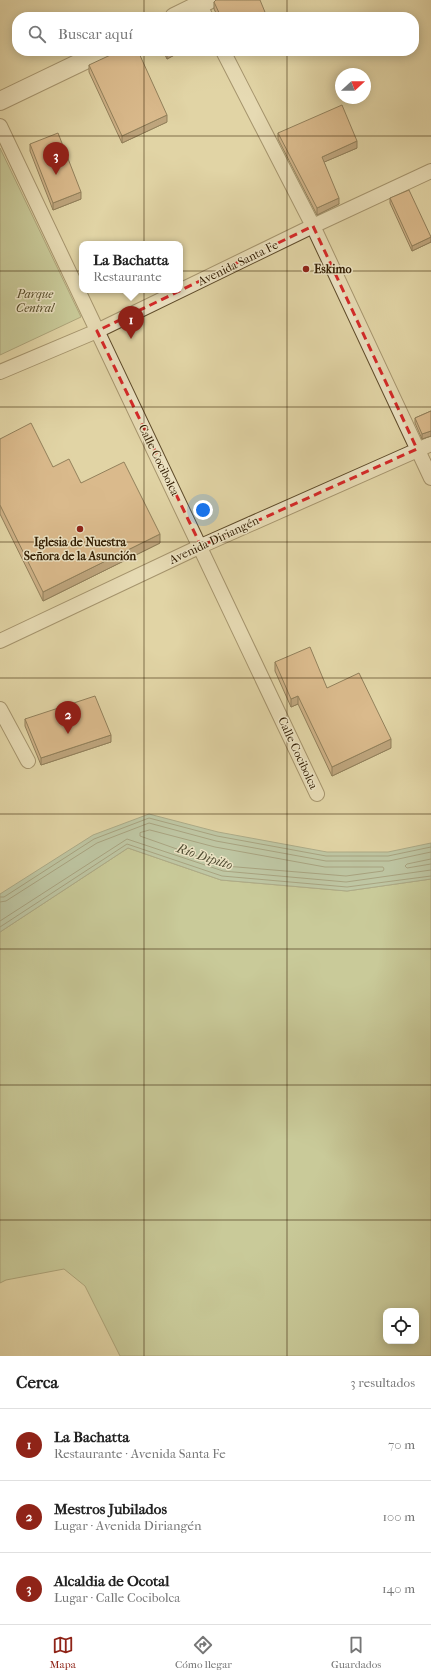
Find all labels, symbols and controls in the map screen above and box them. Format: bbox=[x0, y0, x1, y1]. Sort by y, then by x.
search box bbox=[12, 12, 419, 56]
icon: search bbox=[26, 23, 48, 45]
text: Buscar aquí bbox=[58, 25, 133, 43]
north arrow bbox=[335, 68, 371, 104]
pin: 3 bbox=[43, 142, 69, 175]
street label: Avenida Santa Fe bbox=[195, 237, 281, 289]
popup bbox=[79, 241, 183, 293]
text: La Bachatta bbox=[93, 251, 169, 269]
place label: Eskimo bbox=[314, 262, 352, 276]
marker: Eskimo bbox=[301, 264, 311, 274]
text: Restaurante bbox=[93, 269, 162, 284]
park label: Parque Central bbox=[16, 287, 56, 315]
pin: 1 bbox=[118, 306, 144, 339]
street label: Calle Cocibolca bbox=[136, 422, 183, 499]
your location bbox=[193, 500, 213, 520]
street label: Avenida Diriangén bbox=[166, 513, 261, 567]
marker: Iglesia de Nuestra Señora de la Asunción bbox=[75, 524, 85, 534]
place label: Iglesia de Nuestra Señora de la Asunción bbox=[24, 535, 137, 563]
pin: 2 bbox=[55, 701, 81, 734]
street label: Calle Cocibolca bbox=[275, 715, 321, 792]
water label: Río Dipilto bbox=[174, 840, 235, 873]
map controls bbox=[383, 1308, 419, 1344]
button: locate bbox=[383, 1308, 419, 1344]
text: Cerca bbox=[16, 1372, 58, 1392]
text: 3 resultados bbox=[350, 1375, 415, 1390]
text: La Bachatta bbox=[54, 1428, 130, 1446]
text: 1 bbox=[27, 1437, 31, 1452]
text: 70 m bbox=[388, 1437, 415, 1452]
text: Restaurante · Avenida Santa Fe bbox=[54, 1446, 226, 1461]
text: Mestros Jubilados bbox=[54, 1500, 167, 1518]
text: 2 bbox=[26, 1509, 32, 1524]
text: 100 m bbox=[382, 1509, 415, 1524]
text: Lugar · Avenida Diriangén bbox=[54, 1518, 201, 1533]
text: Alcaldia de Ocotal bbox=[54, 1572, 169, 1590]
text: 3 bbox=[26, 1581, 32, 1596]
text: 140 m bbox=[382, 1581, 415, 1596]
text: Lugar · Calle Cocibolca bbox=[54, 1590, 180, 1605]
tab: Mapa bbox=[50, 1634, 76, 1671]
tab: Cómo llegar bbox=[175, 1634, 232, 1671]
tab: Guardados bbox=[331, 1634, 381, 1671]

